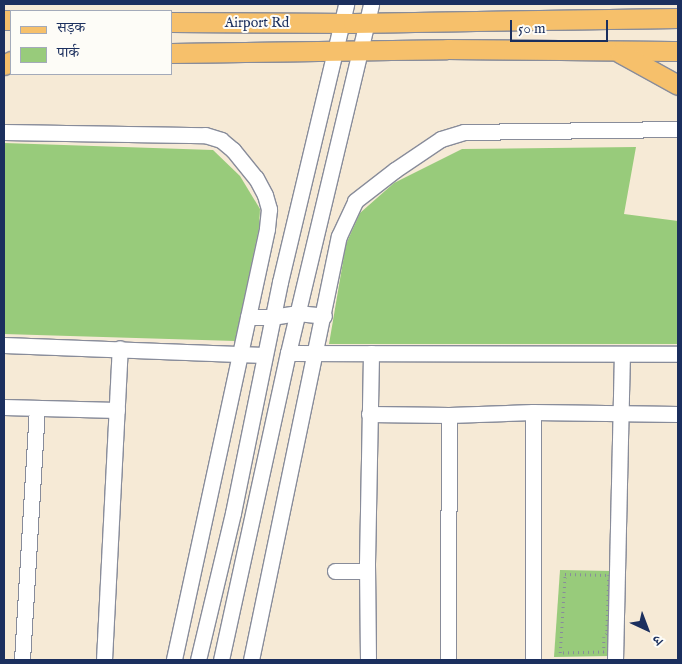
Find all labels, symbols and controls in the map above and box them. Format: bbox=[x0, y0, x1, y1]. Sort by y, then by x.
legend bbox=[10, 10, 172, 75]
scale bar bbox=[512, 10, 610, 42]
street label: Airport Rd bbox=[225, 15, 289, 31]
text: सड़क bbox=[57, 18, 85, 37]
text: 50 m bbox=[518, 19, 546, 38]
text: पार्क bbox=[57, 43, 79, 62]
north arrow bbox=[622, 604, 672, 654]
text: उ bbox=[648, 631, 666, 649]

